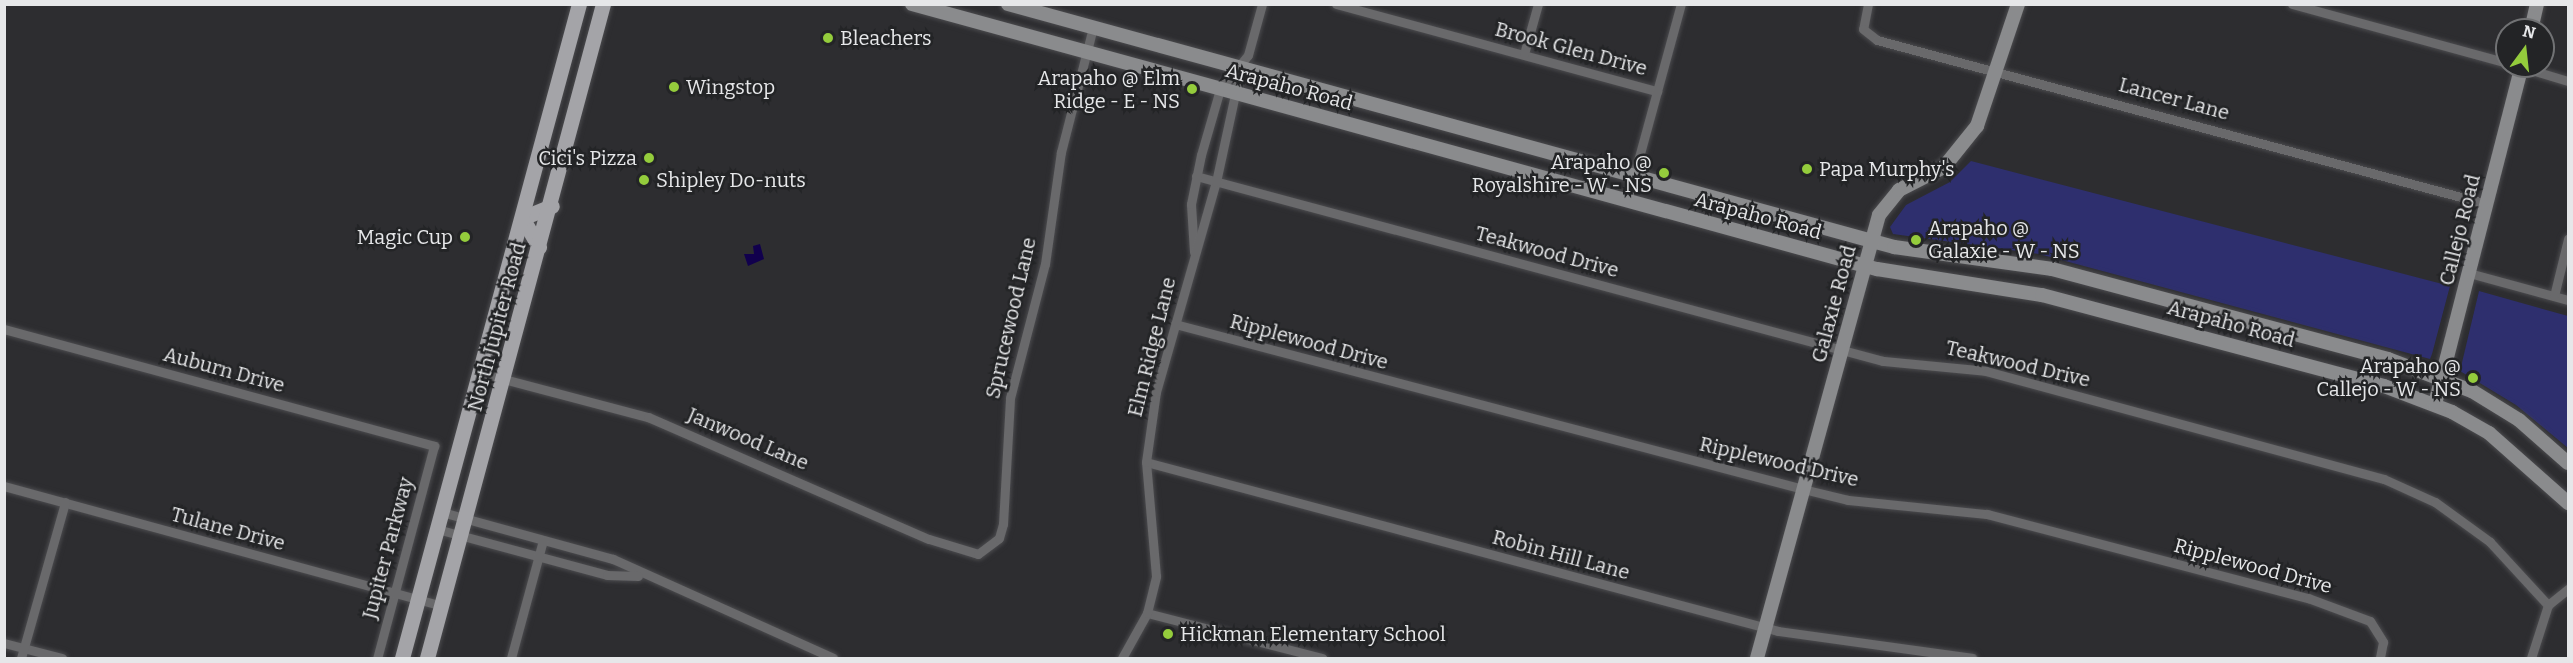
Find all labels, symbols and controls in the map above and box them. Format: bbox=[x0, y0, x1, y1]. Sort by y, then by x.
street label: Brook Glen Drive bbox=[1492, 17, 1650, 81]
north arrow bbox=[2495, 18, 2555, 78]
text: N bbox=[2521, 21, 2538, 43]
place label: Bleachers bbox=[840, 26, 932, 50]
marker: Bleachers bbox=[821, 31, 835, 45]
street label: Arapaho Road bbox=[1223, 58, 1355, 116]
place label: Arapaho @ Elm Ridge - E - NS bbox=[1038, 66, 1180, 113]
street label: Lancer Lane bbox=[2116, 73, 2232, 125]
place label: Wingstop bbox=[686, 75, 775, 99]
marker: Wingstop bbox=[667, 80, 681, 94]
marker: Arapaho @ Elm Ridge - E - NS bbox=[1185, 82, 1199, 96]
place label: Cici's Pizza bbox=[538, 146, 637, 170]
place label: Arapaho @ Royalshire - W - NS bbox=[1472, 150, 1652, 197]
marker: Cici's Pizza bbox=[642, 151, 656, 165]
place label: Papa Murphy's bbox=[1819, 157, 1955, 181]
marker: Papa Murphy's bbox=[1800, 162, 1814, 176]
marker: Arapaho @ Royalshire - W - NS bbox=[1657, 166, 1671, 180]
place label: Shipley Do-nuts bbox=[656, 168, 806, 192]
street label: Callejo Road bbox=[2435, 172, 2485, 288]
marker: Shipley Do-nuts bbox=[637, 173, 651, 187]
street label: Arapaho Road bbox=[1692, 187, 1824, 245]
place label: Arapaho @ Galaxie - W - NS bbox=[1928, 216, 2080, 263]
street label: Teakwood Drive bbox=[1473, 221, 1621, 283]
place label: Magic Cup bbox=[357, 225, 453, 249]
marker: Magic Cup bbox=[458, 230, 472, 244]
marker: Arapaho @ Galaxie - W - NS bbox=[1909, 233, 1923, 247]
street label: Sprucewood Lane bbox=[981, 235, 1041, 401]
street label: North Jupiter Road bbox=[463, 240, 531, 414]
street label: Galaxie Road bbox=[1807, 243, 1861, 365]
street label: Elm Ridge Lane bbox=[1123, 275, 1181, 419]
street label: Arapaho Road bbox=[2165, 295, 2297, 353]
street label: Ripplewood Drive bbox=[1227, 309, 1391, 375]
street label: Teakwood Drive bbox=[1943, 336, 2093, 392]
street label: Auburn Drive bbox=[161, 342, 287, 398]
place label: Arapaho @ Callejo - W - NS bbox=[2316, 354, 2461, 401]
marker: Arapaho @ Callejo - W - NS bbox=[2466, 371, 2480, 385]
street label: Janwood Lane bbox=[684, 403, 812, 475]
street label: Ripplewood Drive bbox=[1697, 432, 1861, 492]
street label: Jupiter Parkway bbox=[358, 474, 418, 622]
street label: Tulane Drive bbox=[168, 502, 288, 556]
street label: Robin Hill Lane bbox=[1490, 525, 1632, 585]
street label: Ripplewood Drive bbox=[2171, 533, 2335, 599]
place label: Hickman Elementary School bbox=[1180, 622, 1446, 646]
marker: Hickman Elementary School bbox=[1161, 627, 1175, 641]

